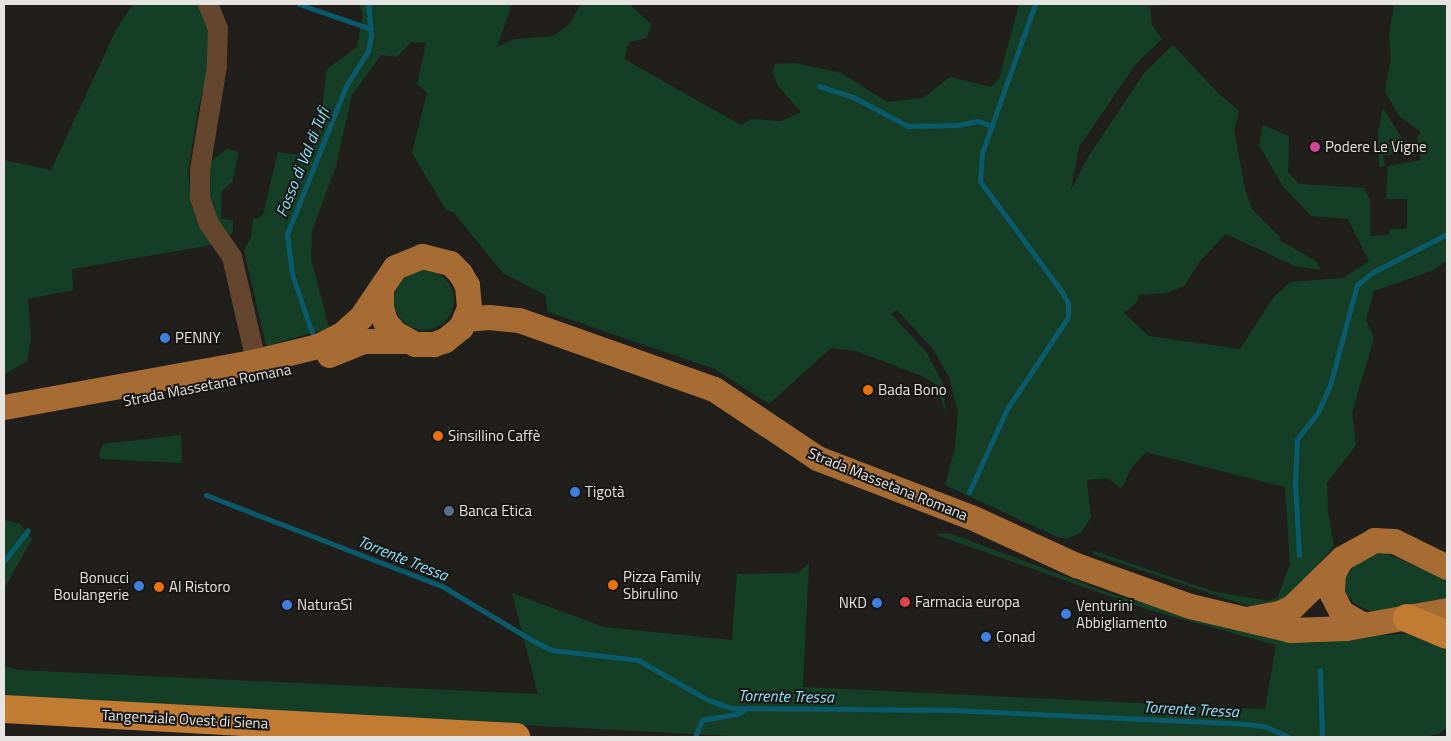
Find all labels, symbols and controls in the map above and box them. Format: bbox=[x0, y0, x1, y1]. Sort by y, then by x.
water label: Fosso di Val di Tufi bbox=[271, 105, 333, 219]
place label: Podere Le Vigne bbox=[1325, 138, 1427, 156]
marker: Podere Le Vigne bbox=[1309, 141, 1321, 153]
place label: PENNY bbox=[175, 329, 221, 347]
marker: PENNY bbox=[159, 332, 171, 344]
street label: Strada Massetana Romana bbox=[122, 360, 292, 410]
place label: Bada Bono bbox=[878, 381, 947, 399]
marker: Bada Bono bbox=[862, 384, 874, 396]
place label: Sinsillino Caffè bbox=[448, 427, 540, 445]
marker: Sinsillino Caffè bbox=[432, 430, 444, 442]
street label: Strada Massetana Romana bbox=[806, 444, 970, 524]
place label: Tigotà bbox=[585, 483, 625, 501]
marker: Tigotà bbox=[569, 486, 581, 498]
place label: Banca Etica bbox=[459, 502, 532, 520]
marker: Banca Etica bbox=[443, 505, 455, 517]
water label: Torrente Tressa bbox=[355, 531, 451, 585]
place label: Pizza Family Sbirulino bbox=[623, 567, 701, 602]
place label: Bonucci Boulangerie bbox=[54, 568, 129, 603]
place label: Al Ristoro bbox=[169, 578, 230, 596]
marker: Pizza Family Sbirulino bbox=[607, 579, 619, 591]
marker: Bonucci Boulangerie bbox=[133, 580, 145, 592]
marker: Al Ristoro bbox=[153, 581, 165, 593]
place label: Farmacia europa bbox=[915, 593, 1020, 611]
place label: NKD bbox=[839, 594, 867, 612]
place label: NaturaSì bbox=[297, 596, 352, 614]
marker: Farmacia europa bbox=[899, 596, 911, 608]
place label: Venturini Abbigliamento bbox=[1076, 596, 1167, 631]
marker: NKD bbox=[871, 597, 883, 609]
marker: NaturaSì bbox=[281, 599, 293, 611]
marker: Venturini Abbigliamento bbox=[1060, 608, 1072, 620]
place label: Conad bbox=[996, 628, 1035, 646]
marker: Conad bbox=[980, 631, 992, 643]
water label: Torrente Tressa bbox=[738, 686, 834, 706]
water label: Torrente Tressa bbox=[1143, 697, 1239, 721]
street label: Tangenziale Ovest di Siena bbox=[101, 706, 269, 732]

